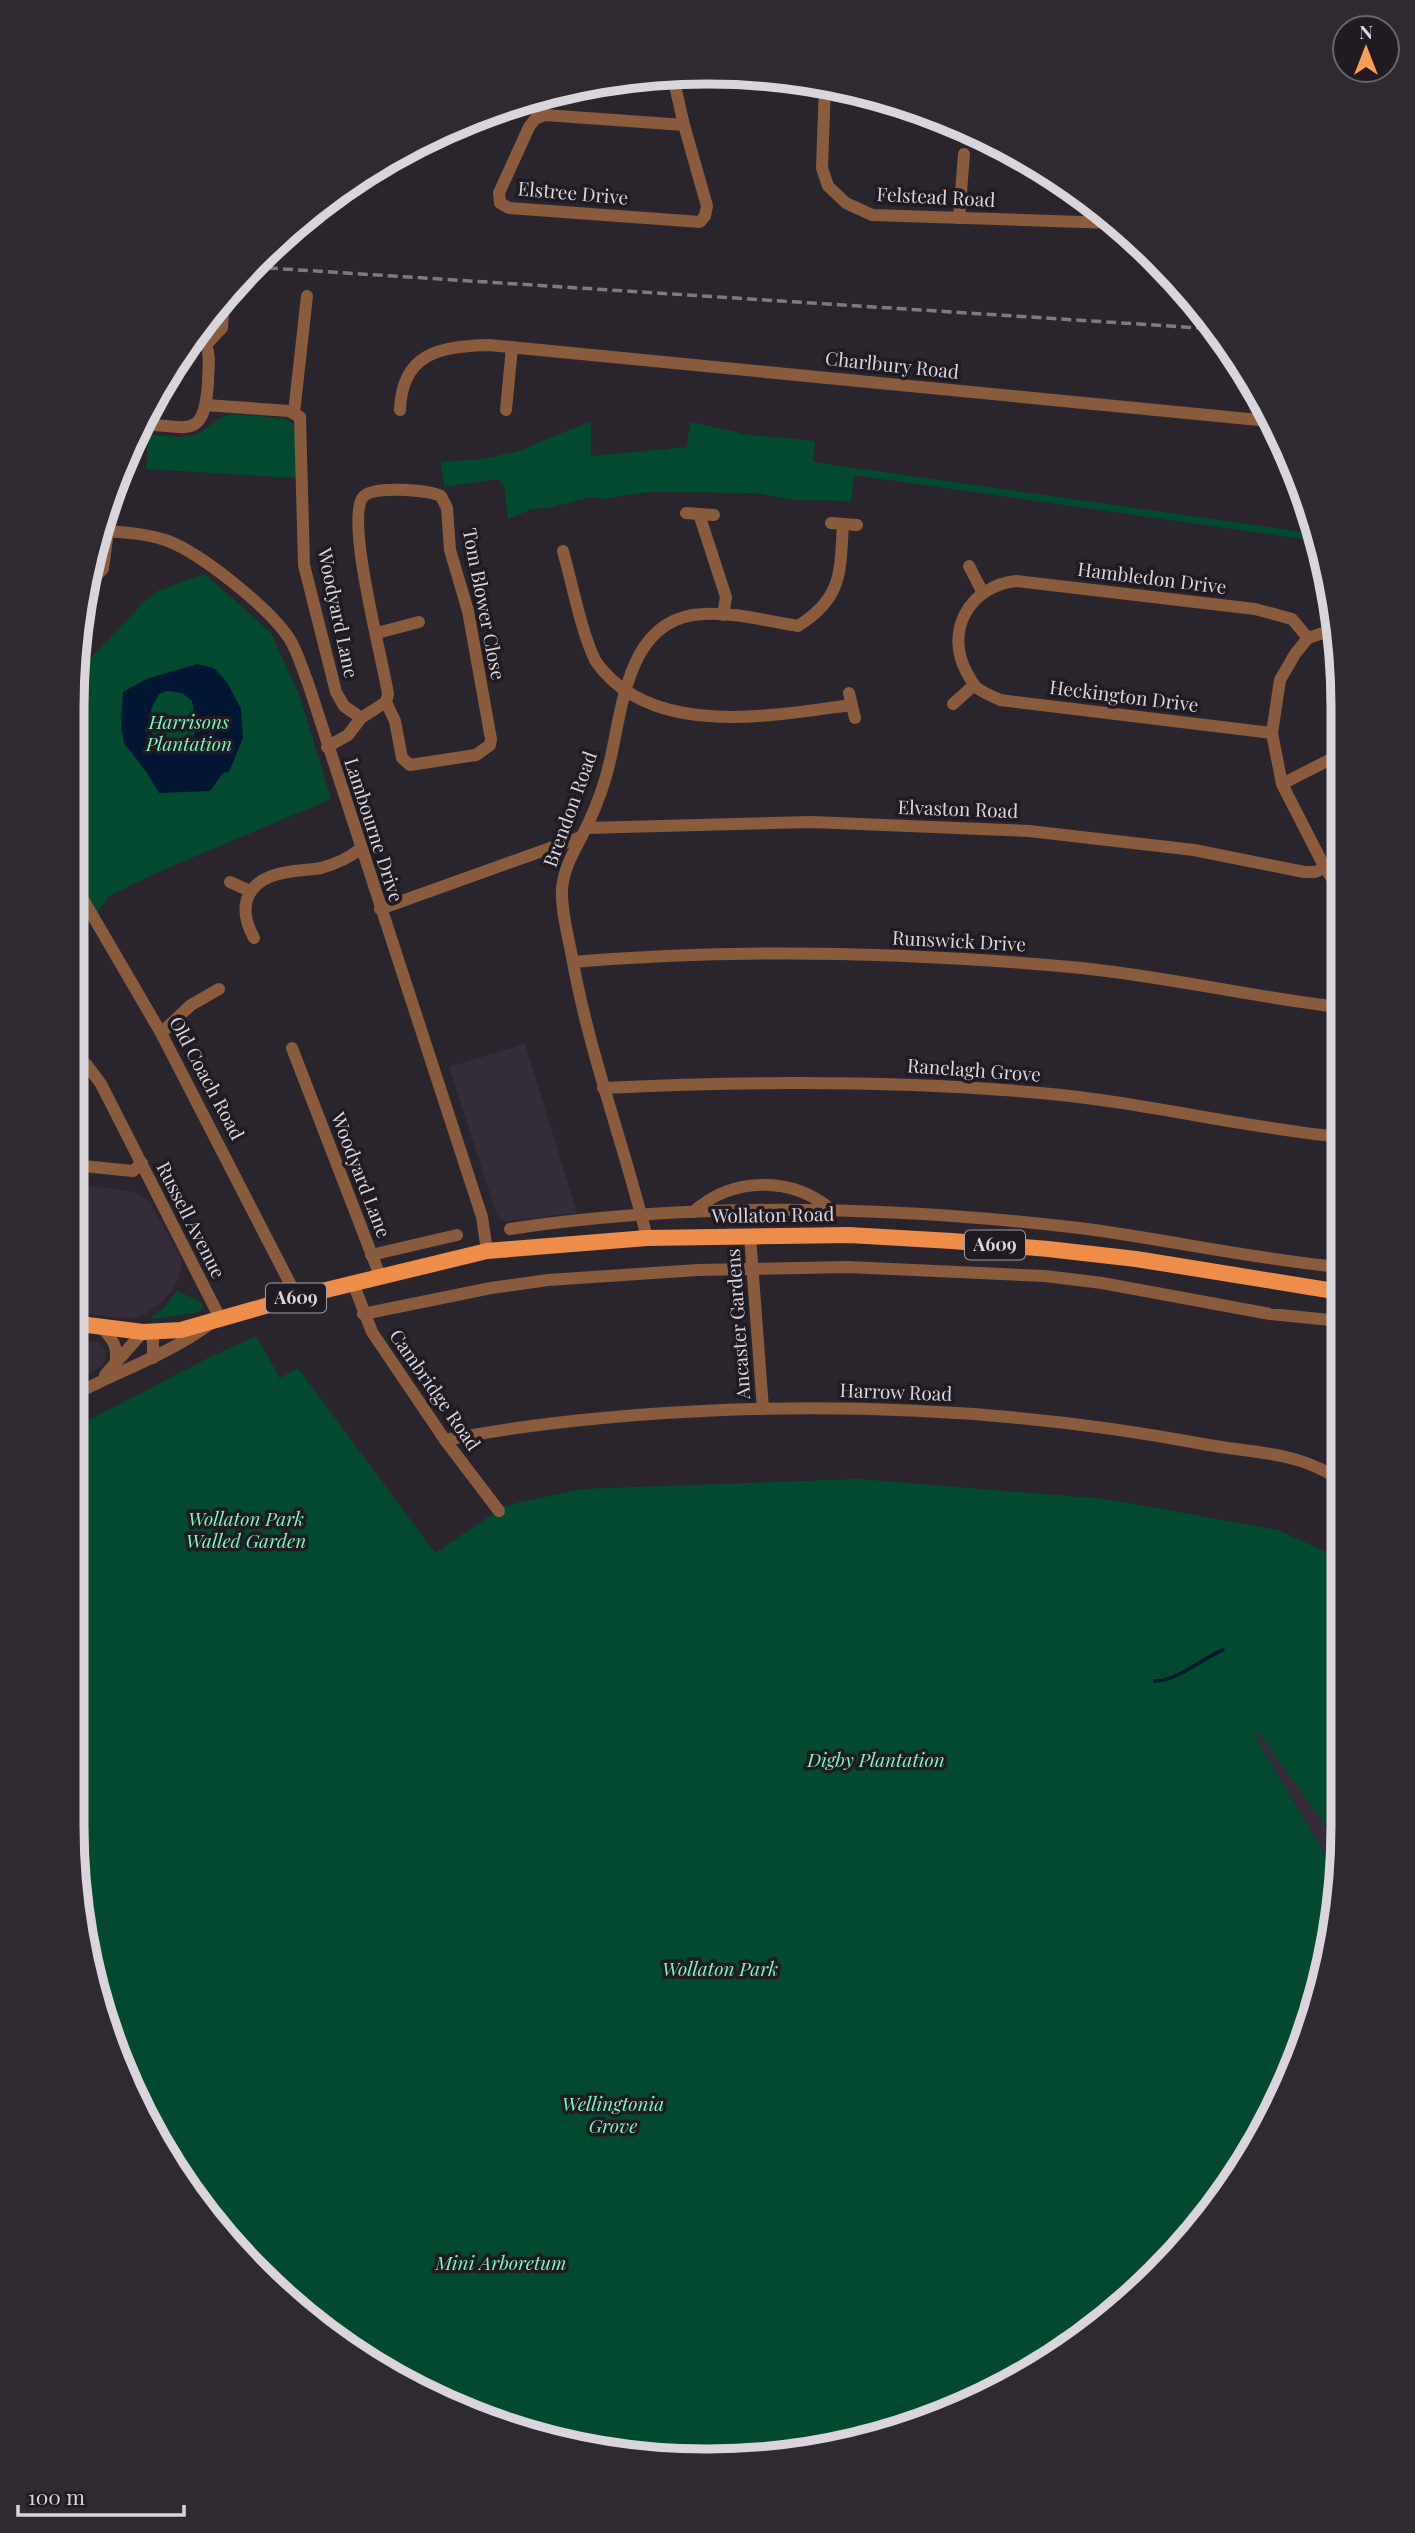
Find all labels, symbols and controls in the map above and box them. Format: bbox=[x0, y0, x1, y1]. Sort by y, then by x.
north arrow bbox=[1331, 14, 1401, 84]
text: N bbox=[1359, 18, 1373, 44]
street label: Elstree Drive bbox=[517, 174, 629, 210]
street label: Felstead Road bbox=[876, 180, 996, 212]
street label: Charlbury Road bbox=[824, 344, 960, 384]
street label: Tom Blower Close bbox=[458, 526, 512, 682]
street label: Woodyard Lane bbox=[312, 544, 365, 680]
street label: Hambledon Drive bbox=[1076, 555, 1228, 599]
street label: Heckington Drive bbox=[1048, 673, 1200, 717]
park label: Harrisons Plantation bbox=[145, 708, 232, 756]
street label: Brendon Road bbox=[536, 747, 602, 870]
street label: Lambourne Drive bbox=[339, 754, 411, 905]
street label: Elvaston Road bbox=[897, 793, 1019, 823]
street label: Runswick Drive bbox=[891, 924, 1027, 956]
street label: Old Coach Road bbox=[164, 1011, 251, 1144]
street label: Ranelagh Grove bbox=[906, 1051, 1042, 1087]
street label: Woodyard Lane bbox=[326, 1107, 398, 1241]
street label: Russell Avenue bbox=[151, 1157, 232, 1282]
street label: Wollaton Road bbox=[710, 1200, 835, 1228]
road number: A609 bbox=[965, 1230, 1025, 1260]
street label: Ancaster Gardens bbox=[719, 1248, 755, 1401]
road number: A609 bbox=[266, 1283, 326, 1312]
street label: Cambridge Road bbox=[384, 1324, 487, 1455]
street label: Harrow Road bbox=[839, 1376, 953, 1406]
park label: Wollaton Park Walled Garden bbox=[186, 1505, 306, 1553]
park label: Digby Plantation bbox=[806, 1746, 945, 1772]
park label: Wollaton Park bbox=[662, 1955, 778, 1981]
park label: Wellingtonia Grove bbox=[562, 2090, 664, 2138]
park label: Mini Arboretum bbox=[435, 2249, 566, 2275]
scale bar bbox=[18, 2474, 184, 2518]
text: 100 m bbox=[28, 2482, 85, 2510]

